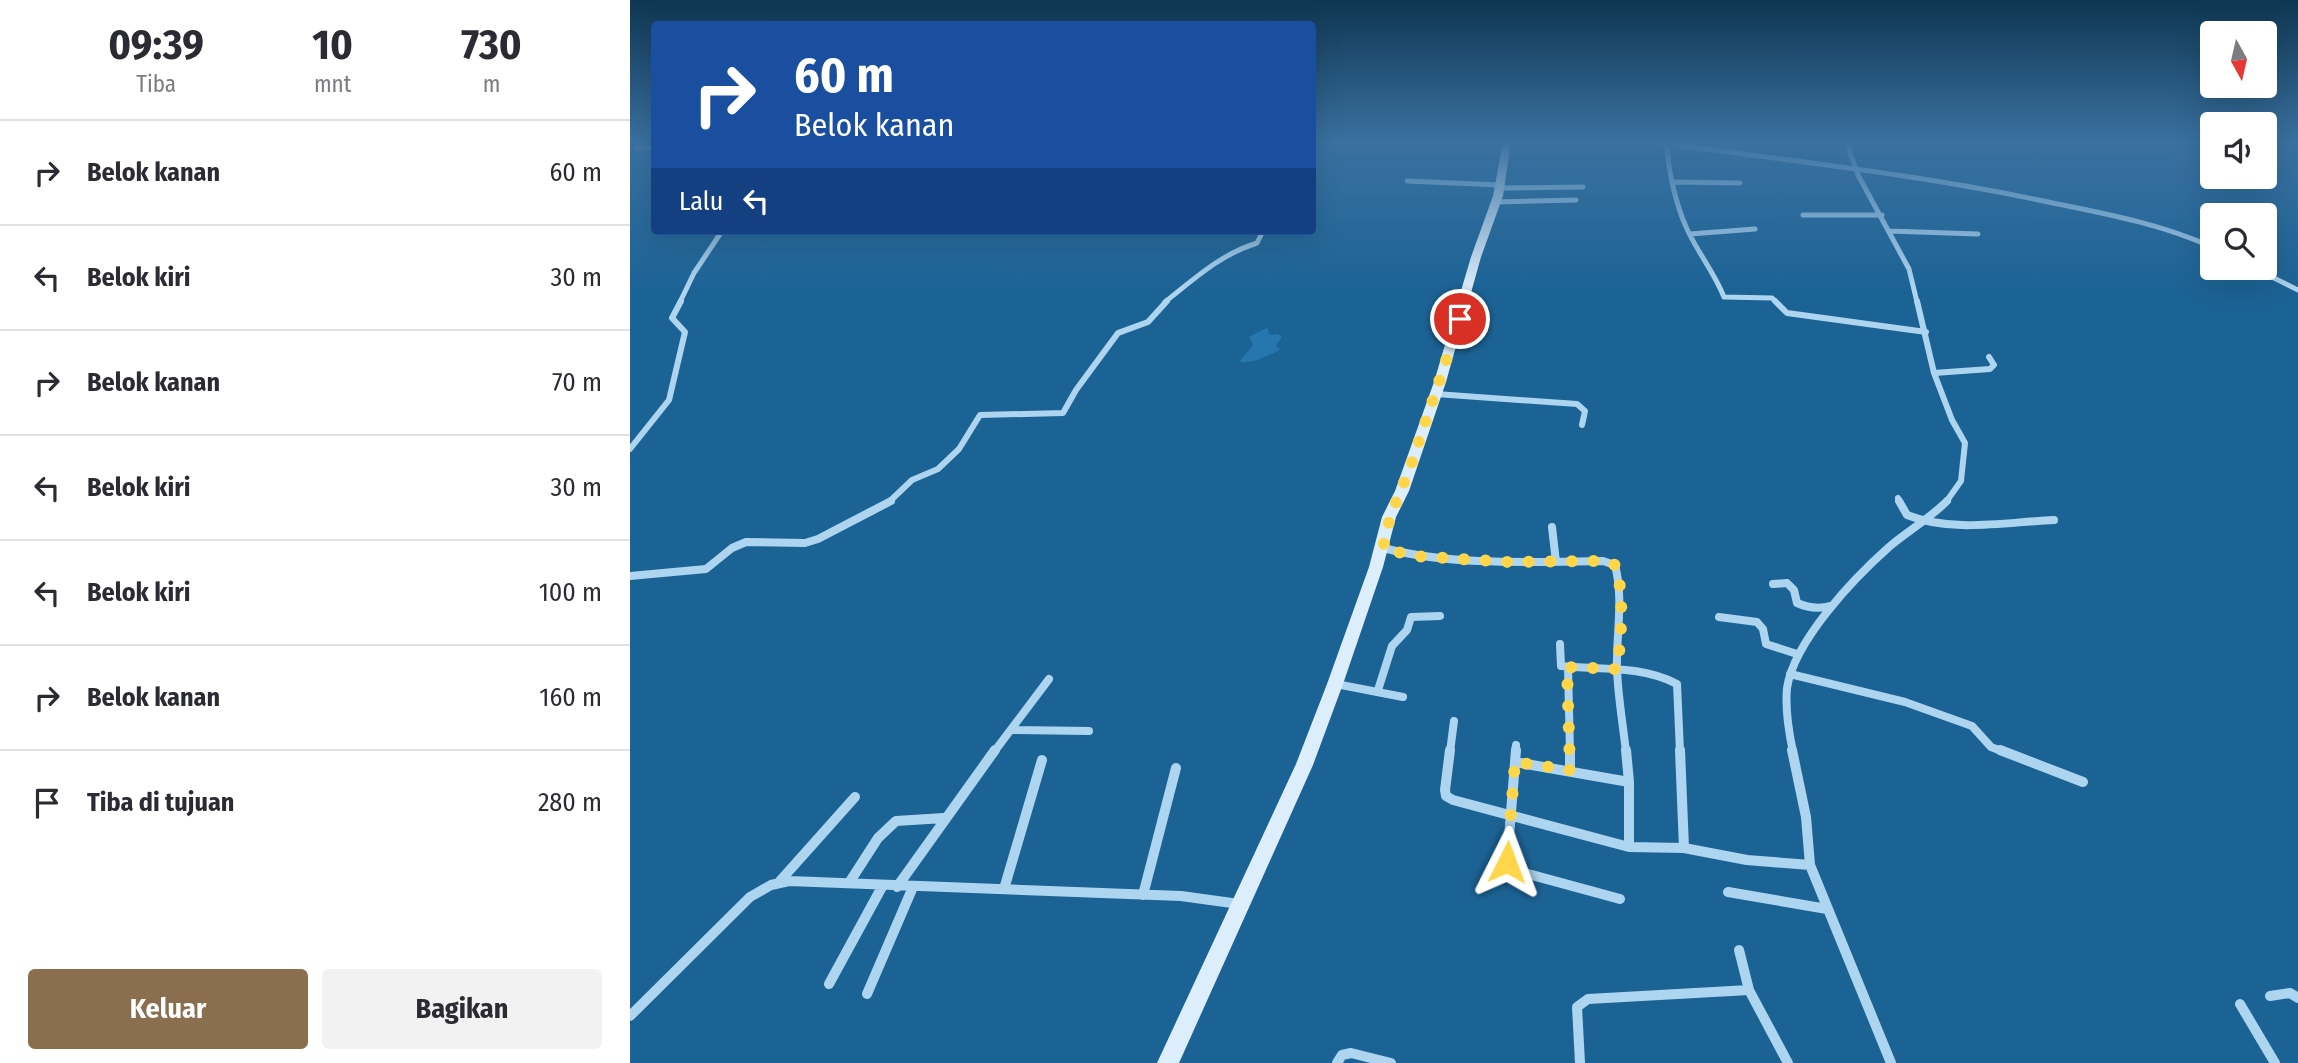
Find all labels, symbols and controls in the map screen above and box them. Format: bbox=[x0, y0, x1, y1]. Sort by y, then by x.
text: 09:39 bbox=[108, 20, 204, 70]
text: 10 bbox=[312, 20, 353, 70]
text: 730 bbox=[461, 20, 522, 70]
north arrow bbox=[2200, 21, 2277, 98]
map controls bbox=[2200, 21, 2277, 280]
text: 60 m bbox=[794, 46, 894, 105]
icon: right bbox=[679, 49, 770, 140]
text: Tiba bbox=[136, 70, 176, 98]
text: mnt bbox=[314, 70, 351, 98]
text: m bbox=[483, 70, 500, 98]
text: Belok kanan bbox=[794, 106, 954, 144]
button: sound bbox=[2200, 112, 2277, 189]
icon: right bbox=[28, 154, 66, 192]
text: Belok kanan bbox=[87, 157, 220, 188]
text: 60 m bbox=[549, 157, 602, 188]
icon: left bbox=[737, 182, 775, 220]
text: Lalu bbox=[679, 186, 723, 217]
button: search bbox=[2200, 203, 2277, 280]
icon: left bbox=[28, 259, 66, 297]
text: Belok kiri bbox=[87, 262, 190, 293]
text: 30 m bbox=[551, 262, 602, 293]
pin bbox=[1430, 289, 1490, 349]
icon: arrive bbox=[1441, 300, 1479, 338]
icon: right bbox=[28, 364, 66, 402]
text: Belok kanan bbox=[87, 367, 220, 398]
text: 70 m bbox=[552, 367, 602, 398]
icon: left bbox=[28, 469, 66, 507]
text: Belok kiri bbox=[87, 472, 190, 503]
text: 30 m bbox=[551, 472, 602, 503]
icon: left bbox=[28, 574, 66, 612]
text: Belok kiri bbox=[87, 577, 190, 608]
text: 100 m bbox=[539, 577, 602, 608]
icon: right bbox=[28, 679, 66, 717]
text: Belok kanan bbox=[87, 682, 220, 713]
text: 160 m bbox=[539, 682, 602, 713]
icon: arrive bbox=[28, 784, 66, 822]
text: Tiba di tujuan bbox=[87, 787, 234, 818]
text: 280 m bbox=[538, 787, 602, 818]
position arrow bbox=[1470, 825, 1544, 899]
button: Keluar bbox=[28, 969, 308, 1049]
button: Bagikan bbox=[322, 969, 602, 1049]

